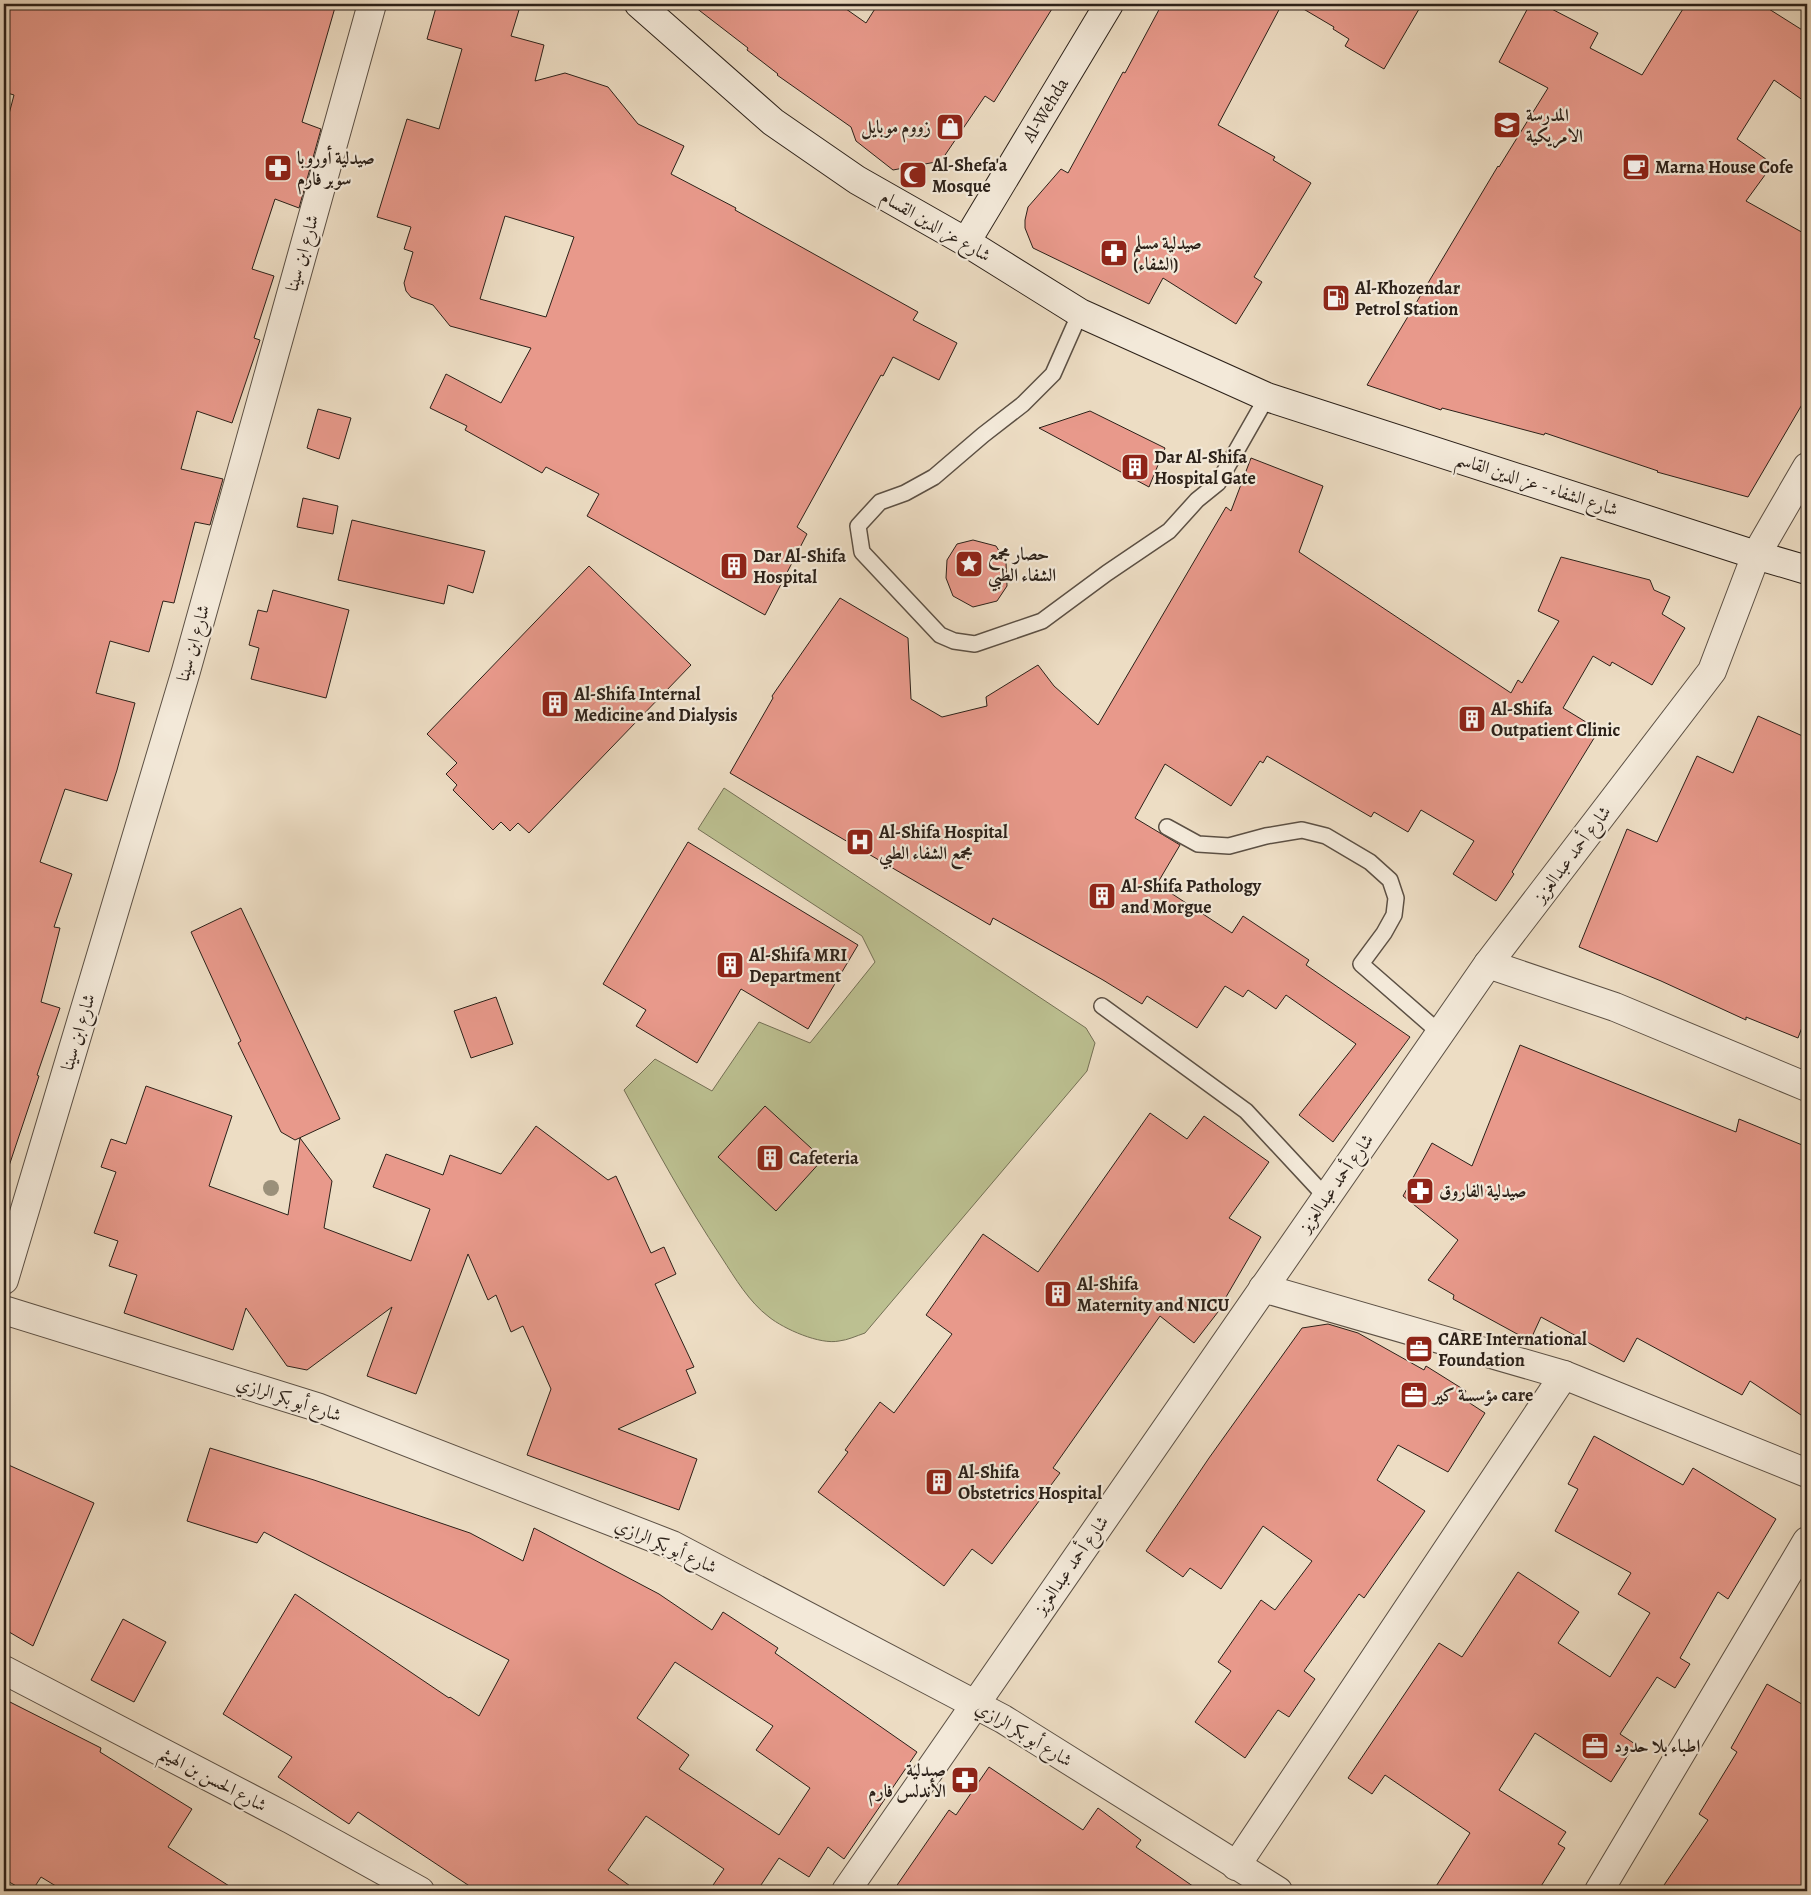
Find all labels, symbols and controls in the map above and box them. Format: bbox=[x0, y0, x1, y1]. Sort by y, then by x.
street label: Al-Wehda bbox=[1016, 73, 1074, 148]
place label: المدرسة الامريكية bbox=[1526, 103, 1583, 149]
school or university icon: المدرسة الامريكية bbox=[1492, 110, 1522, 140]
shop icon: زووم موبايل bbox=[935, 112, 965, 142]
place label: زووم موبايل bbox=[861, 115, 931, 143]
place label: صيدلية أوروبا سوبر فارم bbox=[297, 145, 375, 195]
cafe icon: Marna House Cofe bbox=[1621, 152, 1651, 182]
pharmacy icon: صيدلية أوروبا سوبر فارم bbox=[263, 153, 293, 183]
place label: Al-Shefa'a Mosque bbox=[931, 153, 1008, 198]
place label: Marna House Cofe bbox=[1655, 155, 1793, 179]
mosque icon: Al-Shefa'a Mosque bbox=[898, 160, 928, 190]
street label: شارع عز الدين القسام bbox=[875, 185, 995, 271]
street label: شارع ابن سينا bbox=[280, 212, 327, 295]
place label: صيدلية مسلم (الشفاء) bbox=[1133, 231, 1202, 276]
pharmacy icon: صيدلية مسلم (الشفاء) bbox=[1099, 238, 1129, 268]
place label: Al-Khozendar Petrol Station bbox=[1354, 276, 1461, 321]
fuel station icon: Al-Khozendar Petrol Station bbox=[1321, 283, 1351, 313]
place label: Dar Al-Shifa Hospital Gate bbox=[1154, 445, 1256, 490]
street label: شارع الشفاء - عز الدين القاسم bbox=[1451, 446, 1621, 527]
building icon: Dar Al-Shifa Hospital Gate bbox=[1120, 452, 1150, 482]
place label: حصار مجمع الشفاء الطبي bbox=[988, 542, 1056, 592]
place label: Dar Al-Shifa Hospital bbox=[753, 544, 847, 589]
place icon: حصار مجمع الشفاء الطبي bbox=[954, 549, 984, 579]
building icon: Dar Al-Shifa Hospital bbox=[719, 551, 749, 581]
street label: شارع ابن سينا bbox=[171, 602, 218, 685]
place label: Al-Shifa Internal Medicine and Dialysis bbox=[573, 682, 738, 727]
building icon: Al-Shifa Internal Medicine and Dialysis bbox=[540, 689, 570, 719]
place label: Al-Shifa Outpatient Clinic bbox=[1490, 697, 1621, 742]
building icon: Al-Shifa Outpatient Clinic bbox=[1457, 704, 1487, 734]
street label: شارع أحمد عبدالعزيز bbox=[1526, 800, 1619, 911]
place label: Al-Shifa Hospital مجمع الشفاء الطبي bbox=[878, 820, 1008, 870]
hospital icon: Al-Shifa Hospital مجمع الشفاء الطبي bbox=[845, 827, 875, 857]
place label: Al-Shifa Pathology and Morgue bbox=[1120, 874, 1262, 919]
building icon: Al-Shifa Pathology and Morgue bbox=[1087, 881, 1117, 911]
place label: Al-Shifa MRI Department bbox=[748, 943, 847, 988]
building icon: Al-Shifa MRI Department bbox=[715, 950, 745, 980]
street label: شارع ابن سينا bbox=[55, 991, 104, 1074]
street label: شارع أحمد عبدالعزيز bbox=[1291, 1128, 1381, 1241]
building icon: Cafeteria bbox=[755, 1143, 785, 1173]
place label: Cafeteria bbox=[789, 1146, 859, 1170]
pharmacy icon: صيدلية الفاروق bbox=[1405, 1176, 1435, 1206]
place label: صيدلية الفاروق bbox=[1439, 1179, 1527, 1203]
place label: Al-Shifa Maternity and NICU bbox=[1076, 1272, 1230, 1317]
building icon: Al-Shifa Maternity and NICU bbox=[1043, 1279, 1073, 1309]
place label: CARE International Foundation bbox=[1438, 1327, 1587, 1372]
office icon: CARE International Foundation bbox=[1404, 1334, 1434, 1364]
street label: شارع أبو بكر الرازي bbox=[233, 1370, 345, 1430]
office icon: مؤسسة كير care bbox=[1399, 1380, 1429, 1410]
place label: مؤسسة كير care bbox=[1431, 1383, 1533, 1407]
place label: Al-Shifa Obstetrics Hospital bbox=[957, 1460, 1102, 1505]
building icon: Al-Shifa Obstetrics Hospital bbox=[924, 1467, 954, 1497]
street label: شارع أحمد عبدالعزيز bbox=[1026, 1510, 1116, 1623]
street label: شارع أبو بكر الرازي bbox=[610, 1512, 721, 1582]
street label: شارع أبو بكر الرازي bbox=[970, 1695, 1077, 1775]
office icon: اطباء بلا حدود bbox=[1580, 1731, 1610, 1761]
place label: اطباء بلا حدود bbox=[1614, 1734, 1700, 1758]
street label: شارع الحسن بن الهيثم bbox=[152, 1741, 271, 1823]
place label: صيدلية الأندلس فارم bbox=[868, 1758, 946, 1807]
pharmacy icon: صيدلية الأندلس فارم bbox=[950, 1765, 980, 1795]

